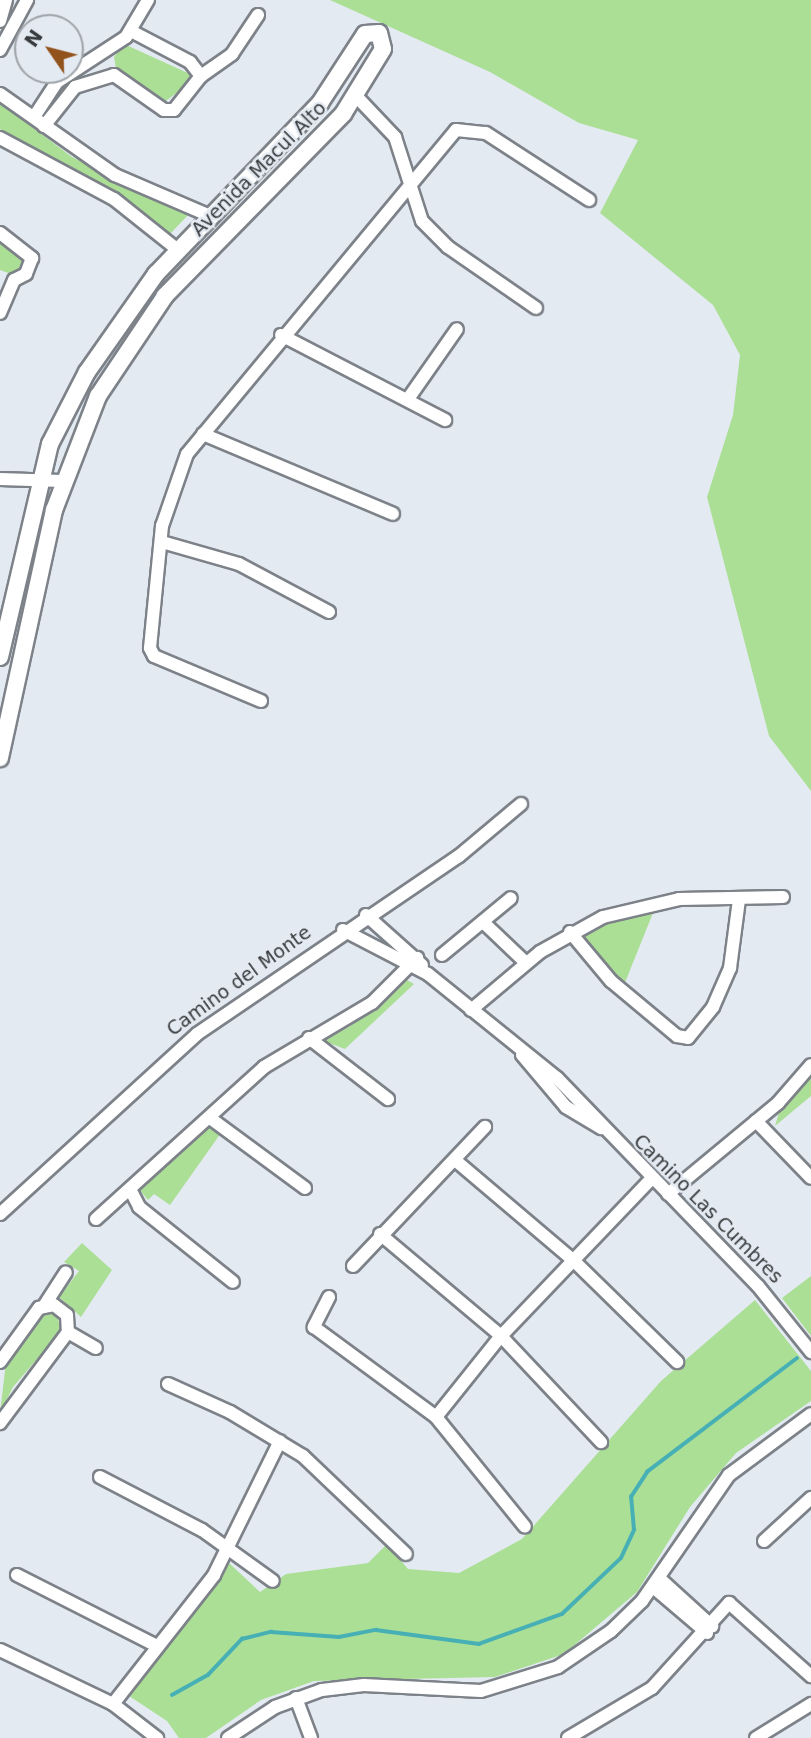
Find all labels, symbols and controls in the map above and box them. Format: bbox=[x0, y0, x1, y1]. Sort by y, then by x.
north arrow bbox=[14, 14, 84, 84]
text: N bbox=[20, 25, 47, 51]
street label: Avenida Macul Alto bbox=[187, 97, 331, 241]
street label: Camino del Monte bbox=[162, 921, 316, 1041]
street label: Camino Las Cumbres bbox=[629, 1130, 787, 1288]

